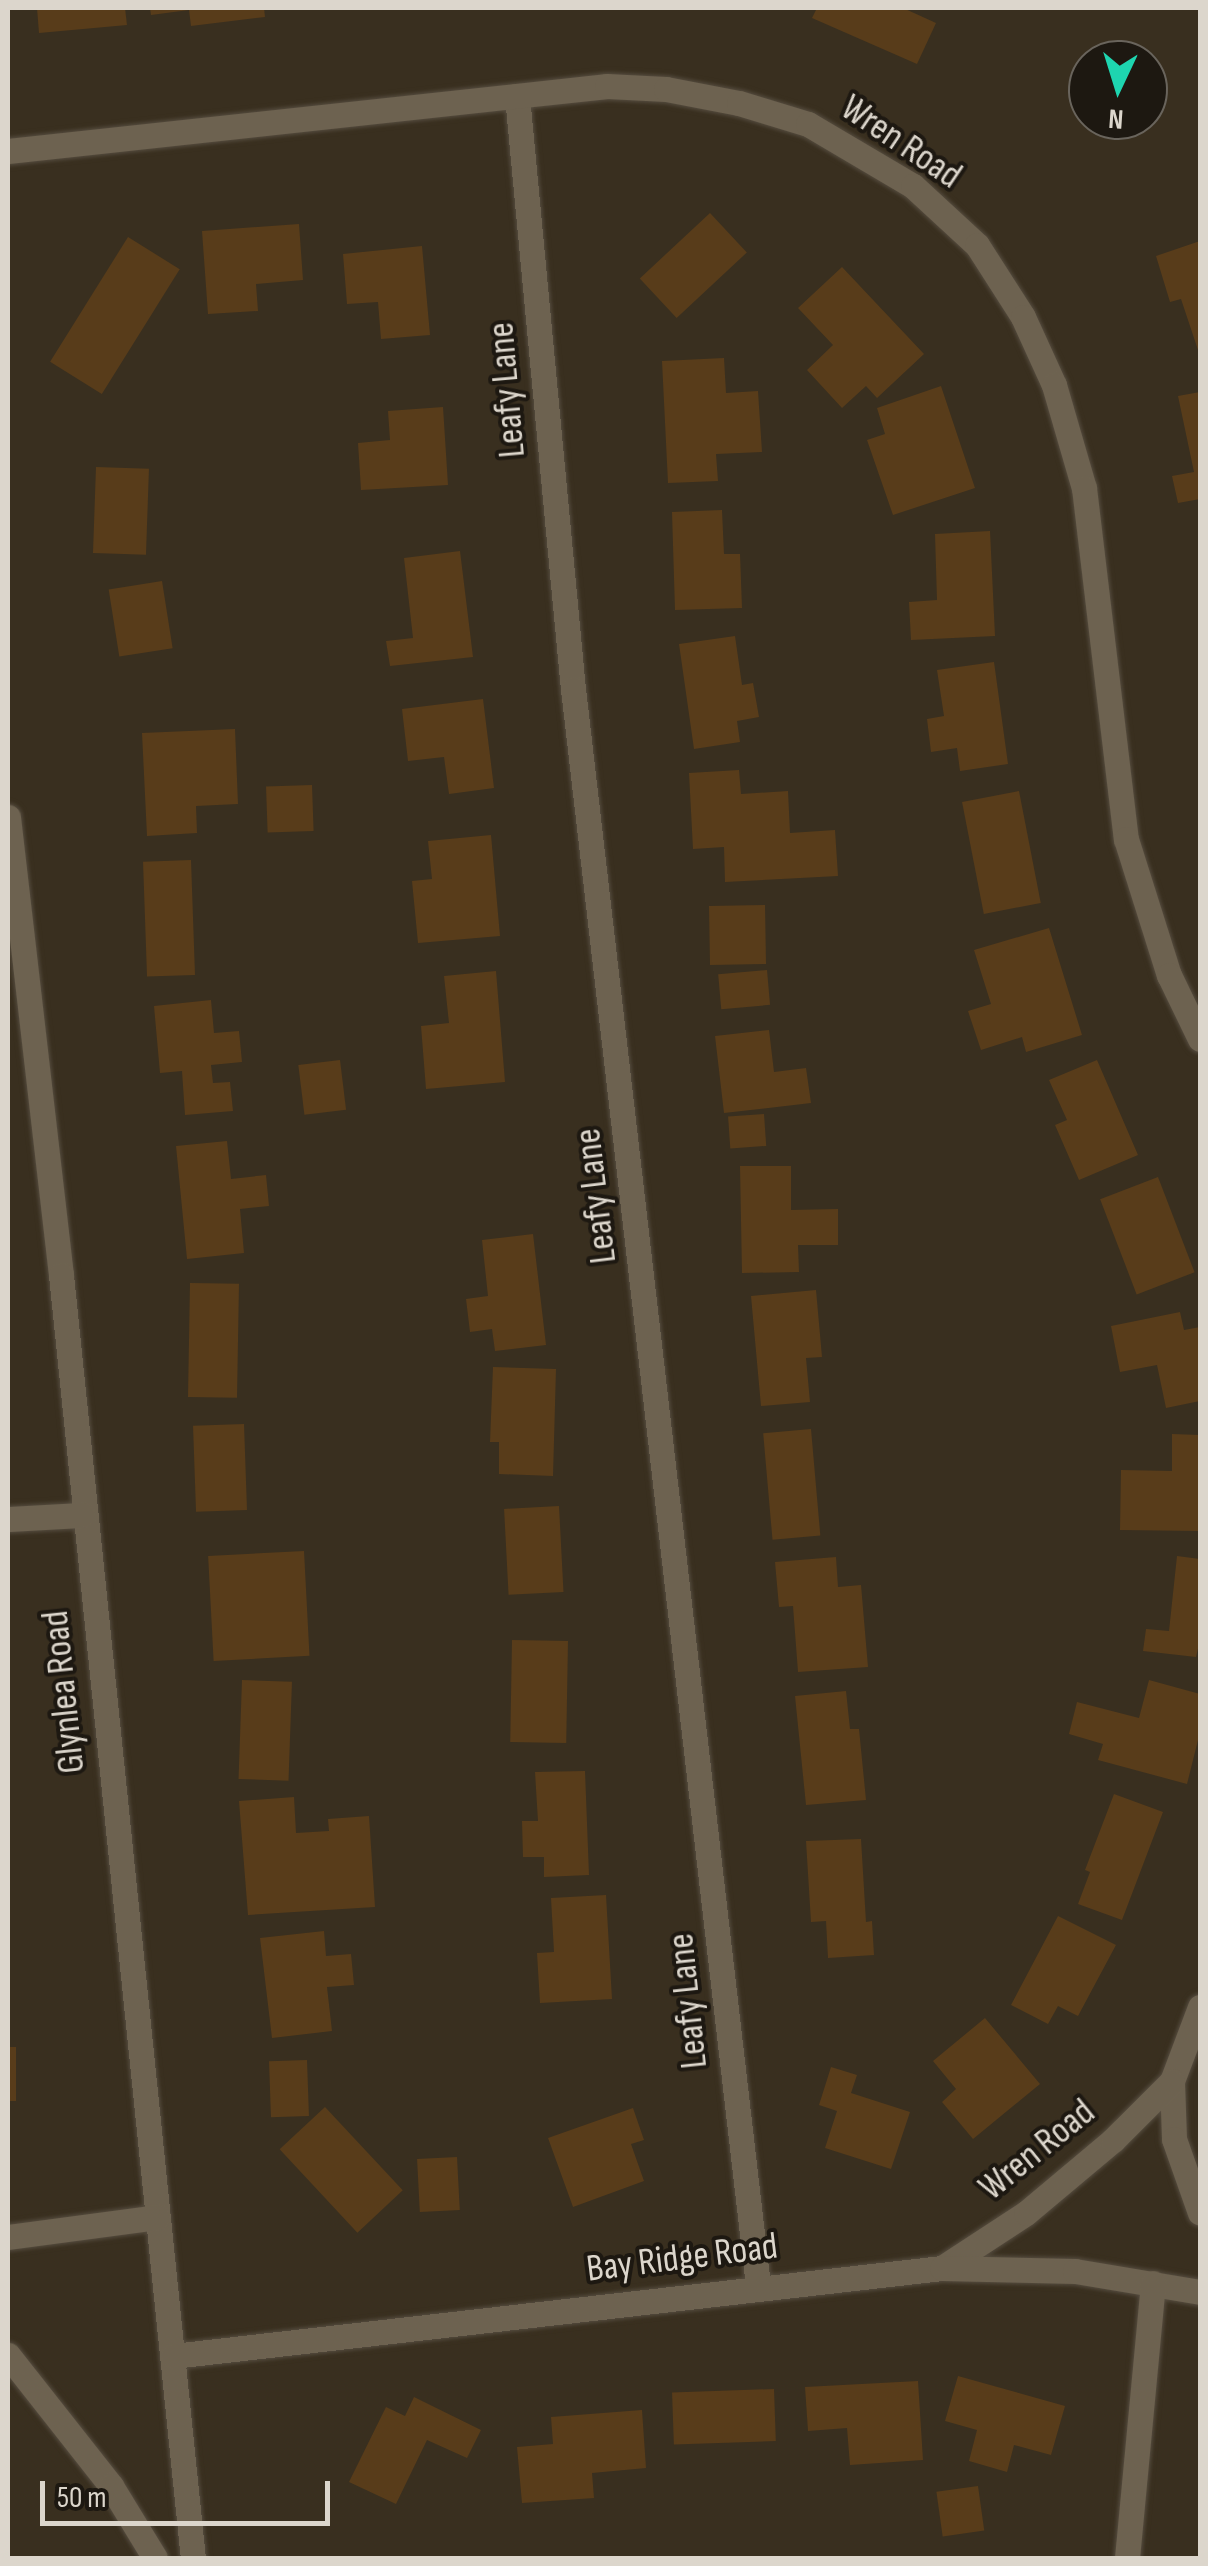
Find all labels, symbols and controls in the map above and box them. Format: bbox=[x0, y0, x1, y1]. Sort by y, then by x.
north arrow bbox=[1068, 40, 1168, 140]
street label: Wren Road bbox=[832, 85, 970, 199]
text: N bbox=[1107, 101, 1125, 135]
street label: Leafy Lane bbox=[478, 320, 536, 460]
street label: Leafy Lane bbox=[565, 1126, 627, 1266]
street label: Glynlea Road bbox=[33, 1608, 95, 1776]
street label: Leafy Lane bbox=[658, 1931, 718, 2071]
street label: Wren Road bbox=[970, 2090, 1104, 2210]
street label: Bay Ridge Road bbox=[584, 2224, 780, 2292]
scale bar bbox=[45, 2461, 335, 2523]
text: 50 m bbox=[57, 2480, 106, 2516]

